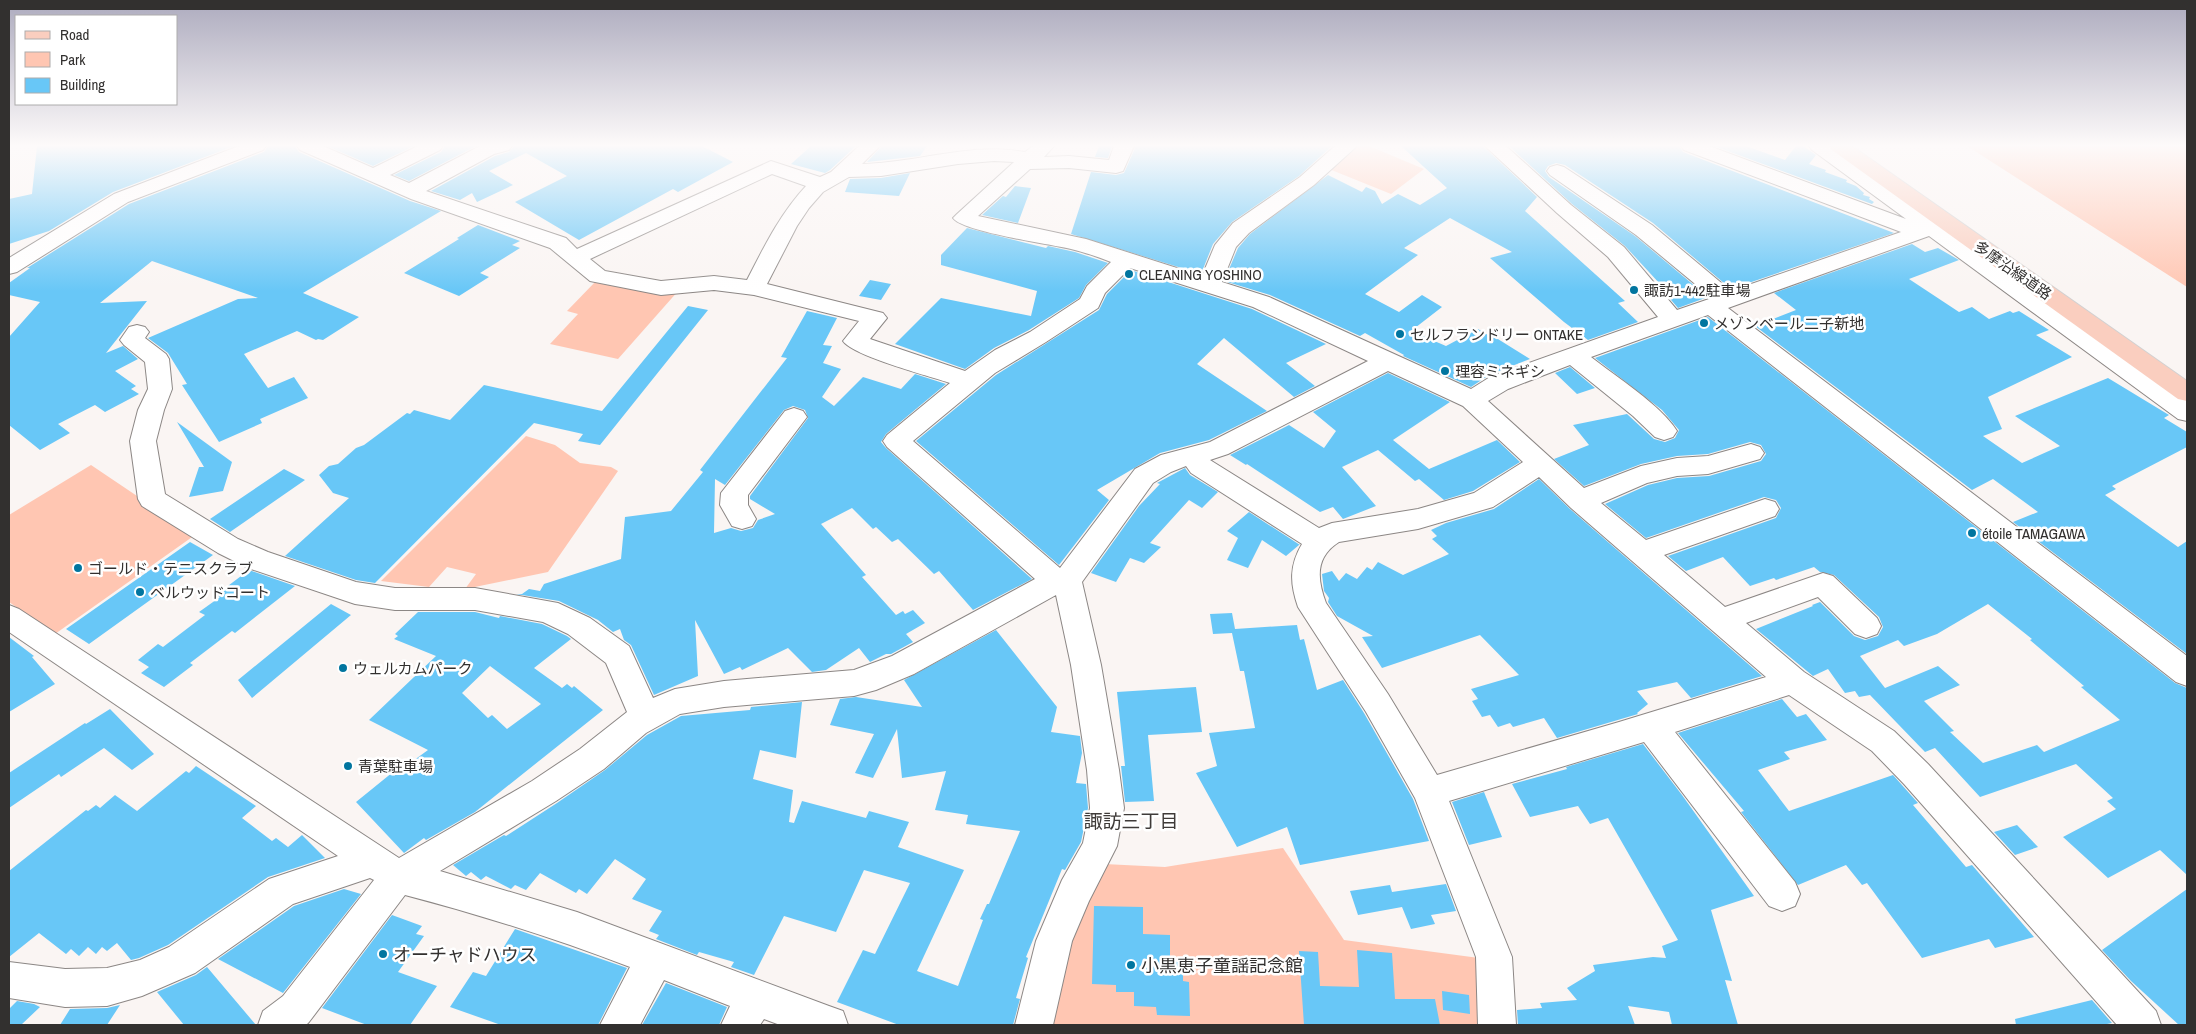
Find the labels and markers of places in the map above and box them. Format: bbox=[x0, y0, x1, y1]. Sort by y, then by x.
place label: CLEANING YOSHINO bbox=[1139, 264, 1262, 285]
marker: CLEANING YOSHINO bbox=[1123, 268, 1135, 280]
place label: 諏訪1-442駐車場 bbox=[1644, 280, 1750, 301]
marker: 諏訪1-442駐車場 bbox=[1628, 284, 1640, 296]
place label: メゾンベール二子新地 bbox=[1714, 313, 1864, 334]
marker: メゾンベール二子新地 bbox=[1698, 317, 1710, 329]
place label: セルフランドリー ONTAKE bbox=[1410, 324, 1583, 345]
marker: セルフランドリー ONTAKE bbox=[1394, 328, 1406, 340]
place label: 理容ミネギシ bbox=[1455, 361, 1545, 382]
marker: 理容ミネギシ bbox=[1439, 365, 1451, 377]
place label: étoile TAMAGAWA bbox=[1982, 523, 2086, 544]
marker: étoile TAMAGAWA bbox=[1966, 527, 1978, 539]
place label: ゴールド・テニスクラブ bbox=[88, 558, 253, 579]
marker: ゴールド・テニスクラブ bbox=[72, 562, 84, 574]
place label: ベルウッドコート bbox=[150, 582, 270, 603]
marker: ベルウッドコート bbox=[134, 586, 146, 598]
place label: ウェルカムパーク bbox=[353, 658, 473, 679]
marker: ウェルカムパーク bbox=[337, 662, 349, 674]
place label: 青葉駐車場 bbox=[358, 756, 433, 777]
marker: 青葉駐車場 bbox=[342, 760, 354, 772]
place label: オーチャドハウス bbox=[393, 942, 537, 967]
marker: オーチャドハウス bbox=[377, 948, 389, 960]
place label: 小黒恵子童謡記念館 bbox=[1141, 953, 1303, 978]
marker: 小黒恵子童謡記念館 bbox=[1125, 959, 1137, 971]

